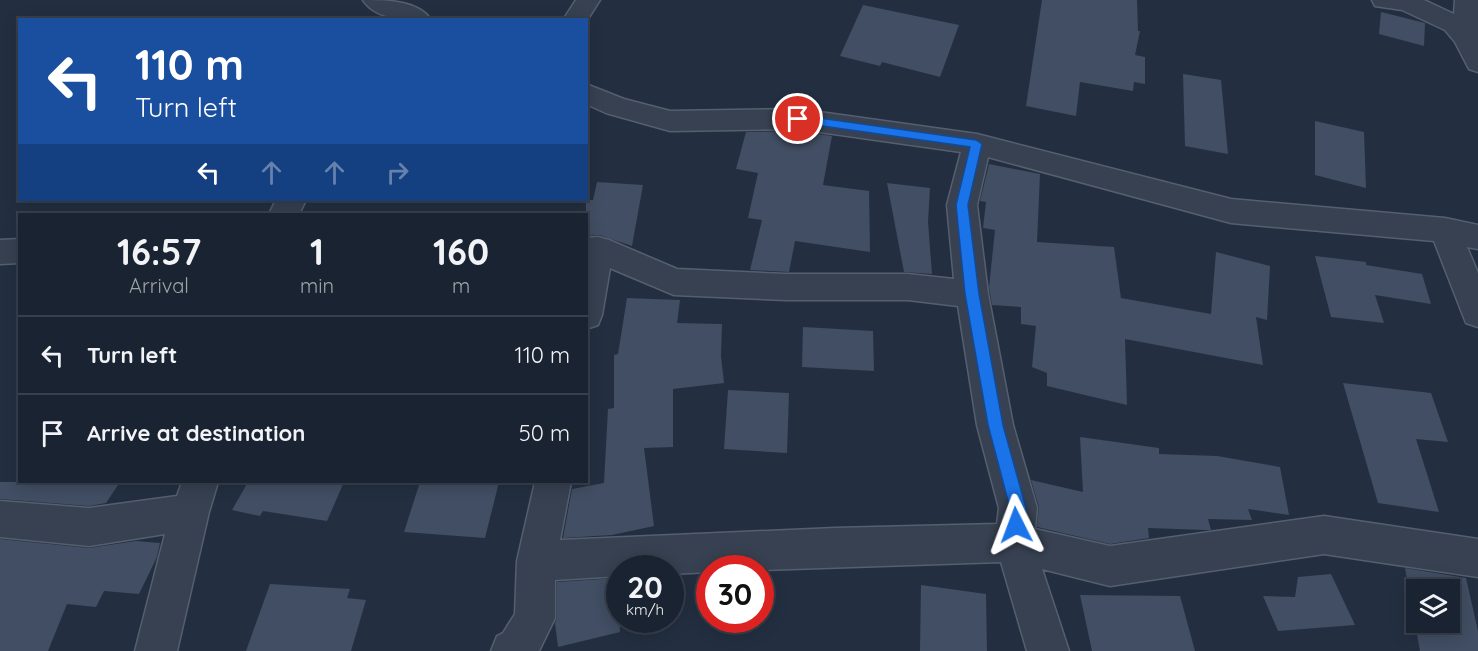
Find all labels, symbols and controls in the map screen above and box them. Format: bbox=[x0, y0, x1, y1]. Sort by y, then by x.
text: 110 m bbox=[135, 38, 244, 91]
icon: left bbox=[36, 42, 114, 120]
text: Turn left bbox=[135, 90, 237, 124]
pin bbox=[772, 93, 823, 144]
icon: arrive bbox=[781, 102, 814, 135]
icon: left bbox=[192, 156, 225, 189]
icon: ahead bbox=[255, 156, 288, 189]
icon: ahead bbox=[318, 156, 351, 189]
icon: right bbox=[381, 156, 414, 189]
text: 16:57 bbox=[117, 229, 201, 274]
text: 1 bbox=[310, 229, 324, 274]
text: 160 bbox=[433, 229, 489, 274]
text: Arrival bbox=[129, 273, 189, 298]
text: min bbox=[300, 273, 334, 298]
text: m bbox=[452, 273, 470, 298]
icon: left bbox=[36, 339, 69, 372]
text: Turn left bbox=[87, 341, 177, 369]
text: 110 m bbox=[515, 341, 570, 369]
icon: arrive bbox=[36, 417, 69, 450]
text: Arrive at destination bbox=[87, 419, 305, 447]
text: 50 m bbox=[519, 419, 570, 447]
position arrow bbox=[984, 493, 1048, 557]
speed limit sign: 30 bbox=[696, 555, 774, 633]
text: 20 bbox=[627, 568, 663, 606]
map controls bbox=[1406, 579, 1460, 633]
button: layers bbox=[1406, 579, 1460, 633]
text: km/h bbox=[626, 600, 664, 619]

